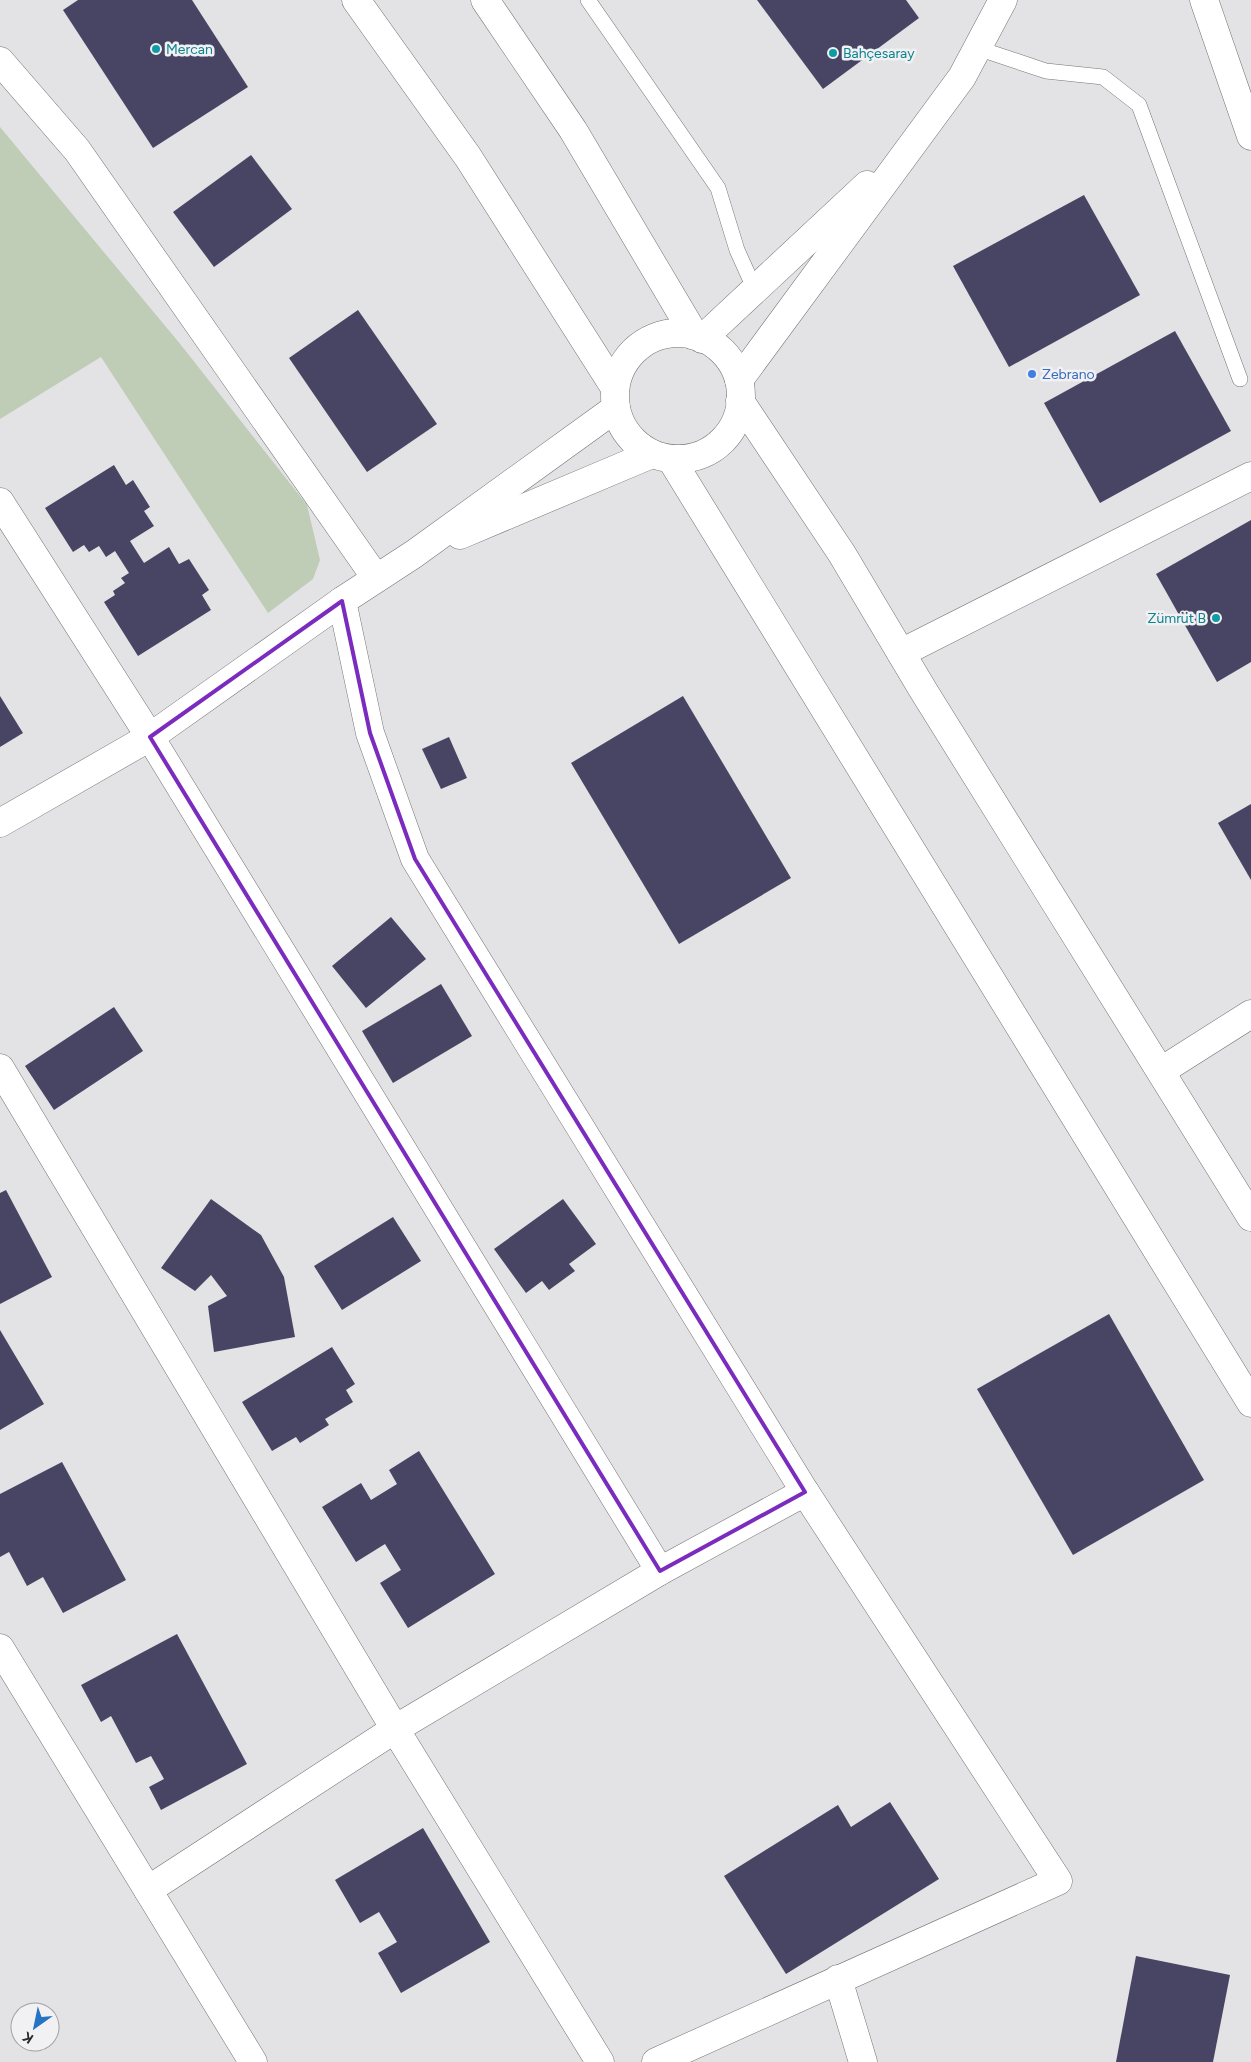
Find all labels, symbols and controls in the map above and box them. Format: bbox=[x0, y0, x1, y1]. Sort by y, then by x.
place label: Mercan bbox=[166, 41, 213, 58]
marker: Mercan bbox=[150, 43, 162, 55]
place label: Bahçesaray bbox=[843, 45, 915, 62]
marker: Bahçesaray bbox=[827, 47, 839, 59]
place label: Zebrano bbox=[1042, 366, 1095, 383]
marker: Zebrano bbox=[1026, 368, 1038, 380]
place label: Zümrüt B bbox=[1147, 610, 1206, 627]
marker: Zümrüt B bbox=[1210, 612, 1222, 624]
north arrow bbox=[10, 2002, 60, 2052]
text: K bbox=[19, 2027, 37, 2047]

